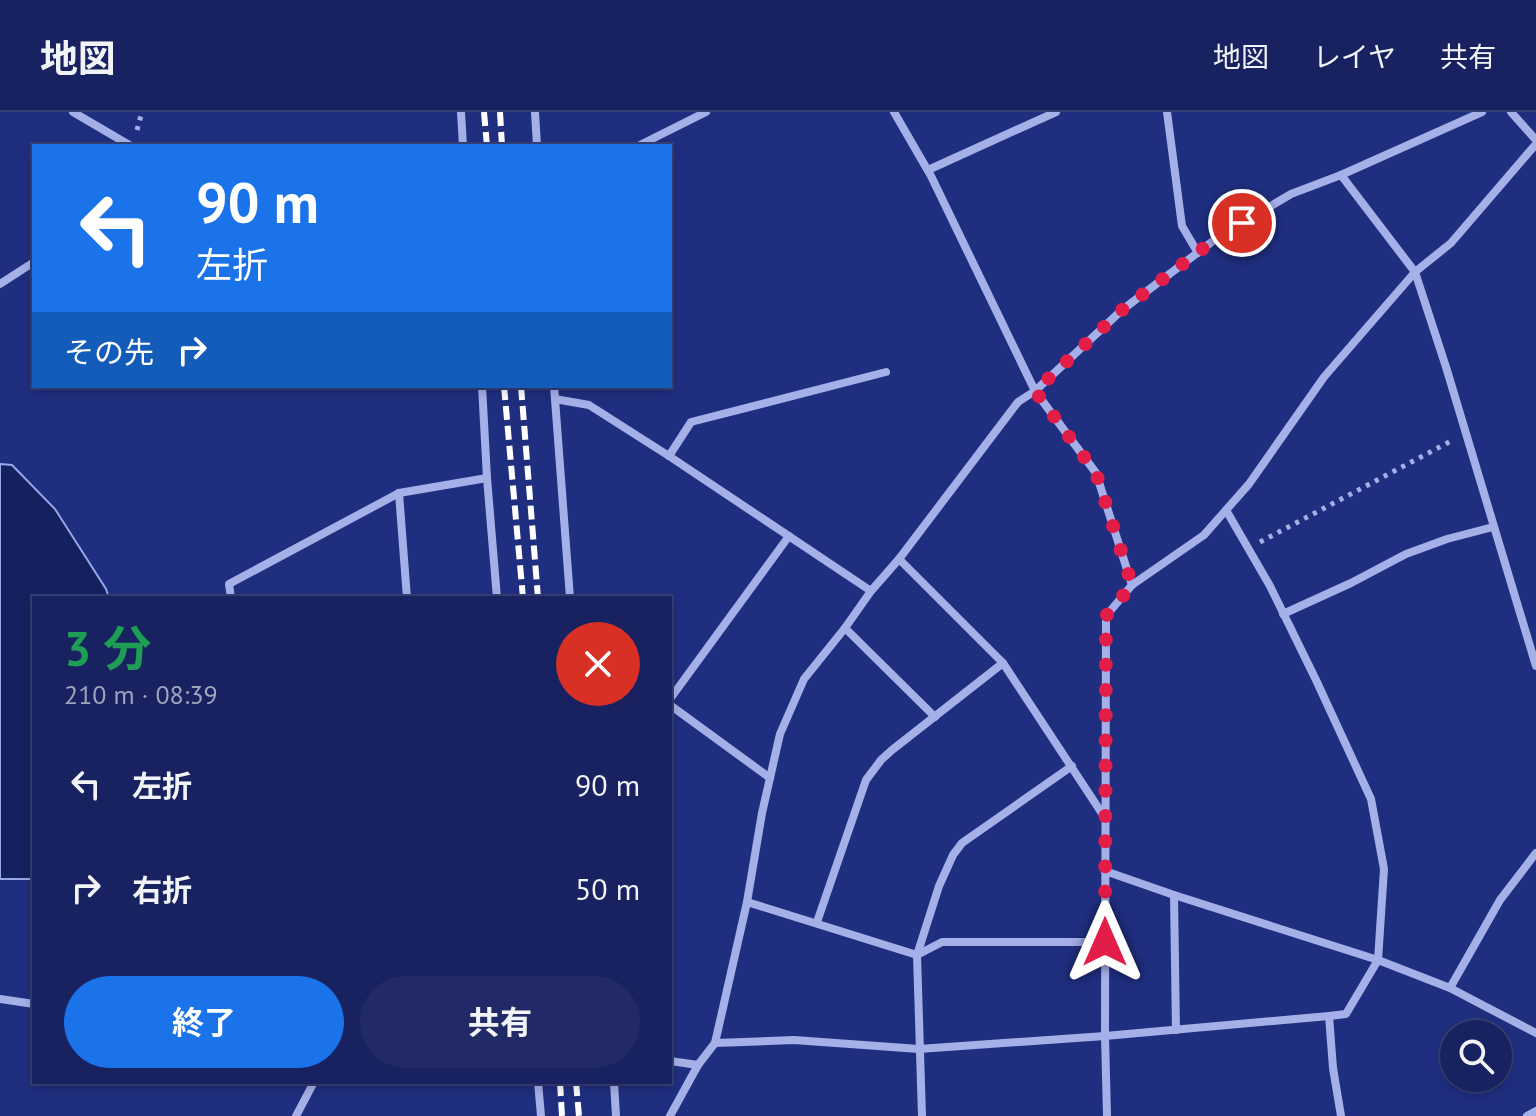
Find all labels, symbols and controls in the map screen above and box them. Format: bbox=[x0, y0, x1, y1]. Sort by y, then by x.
text: 地図 bbox=[40, 33, 116, 82]
text: 地図 bbox=[1213, 38, 1269, 75]
text: レイヤ bbox=[1313, 38, 1396, 75]
text: 共有 bbox=[1440, 38, 1496, 75]
text: 90 m bbox=[196, 166, 319, 238]
icon: left bbox=[64, 176, 168, 280]
pin bbox=[1208, 189, 1276, 257]
icon: arrive bbox=[1220, 201, 1264, 245]
text: 左折 bbox=[196, 241, 268, 288]
icon: right bbox=[170, 328, 214, 372]
text: その先 bbox=[64, 332, 154, 371]
text: 3 分 bbox=[64, 617, 151, 679]
button: close bbox=[556, 622, 640, 706]
text: 210 m · 08:39 bbox=[64, 678, 218, 711]
icon: left bbox=[64, 762, 108, 806]
text: 90 m bbox=[575, 765, 640, 804]
text: 左折 bbox=[132, 766, 192, 805]
icon: right bbox=[64, 866, 108, 910]
text: 50 m bbox=[575, 869, 640, 908]
text: 右折 bbox=[132, 870, 192, 909]
position arrow bbox=[1063, 900, 1147, 984]
button: 終了 bbox=[64, 976, 344, 1068]
button: 共有 bbox=[360, 976, 640, 1068]
map controls bbox=[1440, 1020, 1512, 1092]
button: search bbox=[1440, 1020, 1512, 1092]

